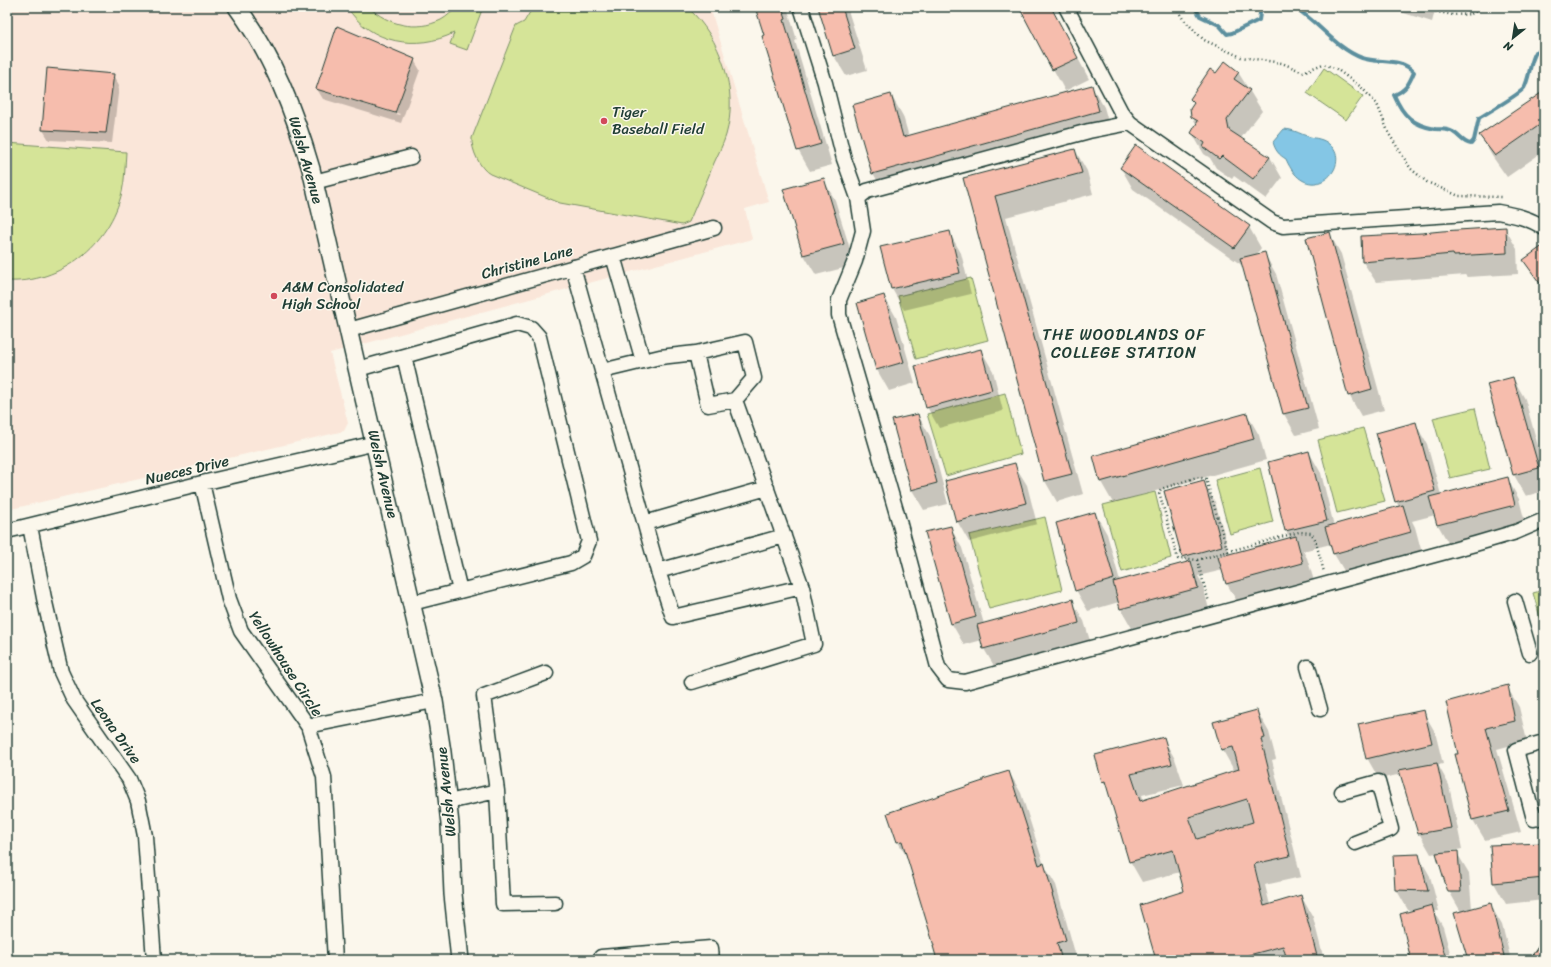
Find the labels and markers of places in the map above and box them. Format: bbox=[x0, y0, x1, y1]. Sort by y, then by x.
place label: Tiger Baseball Field bbox=[612, 99, 705, 142]
marker: Tiger Baseball Field bbox=[599, 116, 609, 126]
place label: A&M Consolidated High School bbox=[281, 274, 404, 317]
marker: A&M Consolidated High School bbox=[269, 291, 279, 301]

